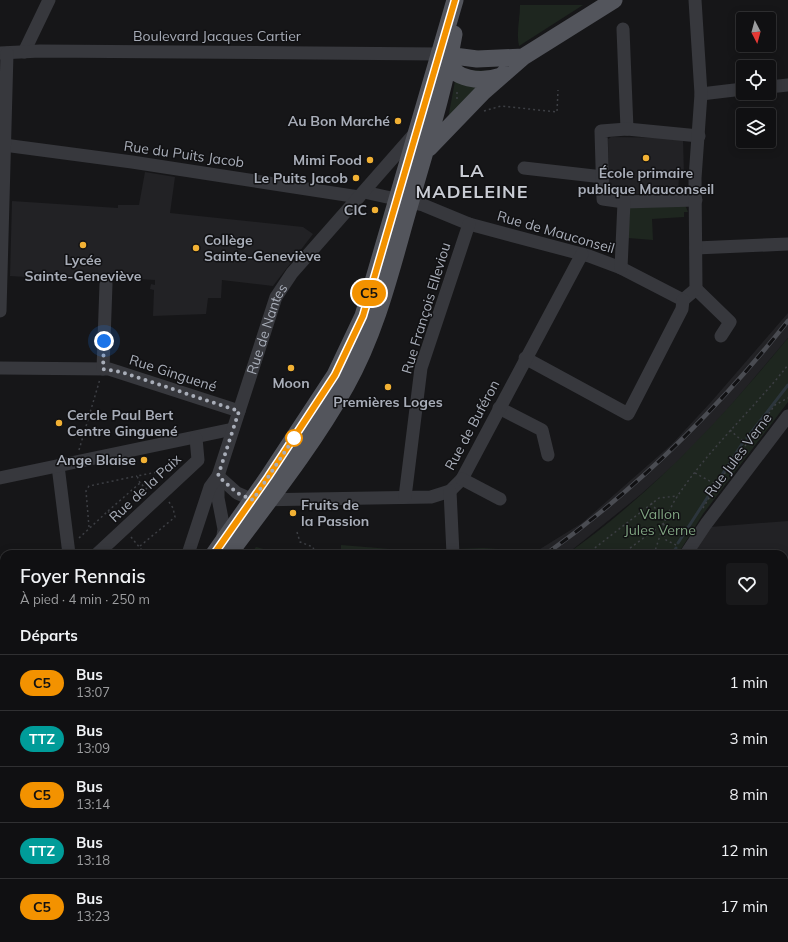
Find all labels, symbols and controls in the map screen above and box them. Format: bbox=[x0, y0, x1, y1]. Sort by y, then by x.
north arrow bbox=[736, 12, 776, 52]
map controls bbox=[736, 12, 776, 148]
street label: Boulevard Jacques Cartier bbox=[133, 27, 302, 45]
button: locate bbox=[736, 60, 776, 100]
button: layers bbox=[736, 108, 776, 148]
place label: Au Bon Marché bbox=[288, 112, 390, 130]
marker: Au Bon Marché bbox=[393, 116, 403, 126]
street label: Rue du Puits Jacob bbox=[123, 137, 245, 171]
place label: Mimi Food bbox=[293, 151, 362, 169]
marker: École primaire publique Mauconseil bbox=[641, 153, 651, 163]
marker: Mimi Food bbox=[365, 155, 375, 165]
district label: LA MADELEINE bbox=[416, 159, 528, 203]
place label: École primaire publique Mauconseil bbox=[578, 164, 714, 198]
place label: Le Puits Jacob bbox=[254, 169, 348, 187]
marker: Le Puits Jacob bbox=[351, 173, 361, 183]
place label: CIC bbox=[344, 201, 367, 219]
marker: CIC bbox=[370, 205, 380, 215]
street label: Rue de Mauconseil bbox=[495, 207, 617, 257]
place label: Collège Sainte-Geneviève bbox=[204, 231, 321, 265]
marker: Lycée Sainte-Geneviève bbox=[78, 240, 88, 250]
street label: Rue François Elleviou bbox=[397, 240, 455, 376]
marker: Collège Sainte-Geneviève bbox=[191, 243, 201, 253]
place label: Lycée Sainte-Geneviève bbox=[24, 251, 142, 285]
street label: Rue de Nantes bbox=[242, 280, 291, 377]
line badge: C5 bbox=[351, 280, 387, 306]
text: C5 bbox=[360, 284, 378, 302]
your location bbox=[94, 331, 114, 351]
street label: Rue Ginguené bbox=[127, 350, 219, 396]
marker: Moon bbox=[286, 363, 296, 373]
place label: Moon bbox=[272, 374, 310, 392]
street label: Rue de Buféron bbox=[441, 377, 503, 473]
marker: Premières Loges bbox=[383, 382, 393, 392]
place label: Premières Loges bbox=[333, 393, 443, 411]
place label: Cercle Paul Bert Centre Ginguené bbox=[67, 406, 178, 440]
street label: Rue Jules Verne bbox=[701, 409, 775, 501]
marker: Cercle Paul Bert Centre Ginguené bbox=[54, 418, 64, 428]
unlabelled marker bbox=[285, 429, 303, 447]
street label: Rue de la Paix bbox=[105, 450, 185, 526]
place label: Ange Blaise bbox=[57, 451, 136, 469]
marker: Ange Blaise bbox=[139, 455, 149, 465]
place label: Fruits de la Passion bbox=[301, 496, 369, 530]
park label: Vallon Jules Verne bbox=[624, 505, 696, 539]
marker: Fruits de la Passion bbox=[288, 508, 298, 518]
button: heart bbox=[726, 563, 768, 605]
text: Foyer Rennais bbox=[20, 564, 146, 588]
text: À pied · 4 min · 250 m bbox=[20, 591, 150, 607]
text: Départs bbox=[20, 626, 78, 645]
text: Bus bbox=[76, 665, 103, 684]
text: 1 min bbox=[730, 673, 768, 692]
text: C5 bbox=[33, 674, 51, 692]
text: 13:07 bbox=[76, 684, 110, 700]
text: Bus bbox=[76, 721, 103, 740]
text: 3 min bbox=[730, 729, 768, 748]
text: TTZ bbox=[29, 730, 55, 748]
text: 13:09 bbox=[76, 740, 110, 756]
text: Bus bbox=[76, 777, 103, 796]
text: 8 min bbox=[730, 785, 768, 804]
text: C5 bbox=[33, 786, 51, 804]
text: 13:14 bbox=[76, 796, 110, 812]
text: Bus bbox=[76, 833, 103, 852]
text: 12 min bbox=[721, 841, 768, 860]
text: TTZ bbox=[29, 842, 55, 860]
text: 13:18 bbox=[76, 852, 110, 868]
text: Bus bbox=[76, 889, 103, 908]
text: 17 min bbox=[721, 897, 768, 916]
text: C5 bbox=[33, 898, 51, 916]
text: 13:23 bbox=[76, 908, 110, 924]

